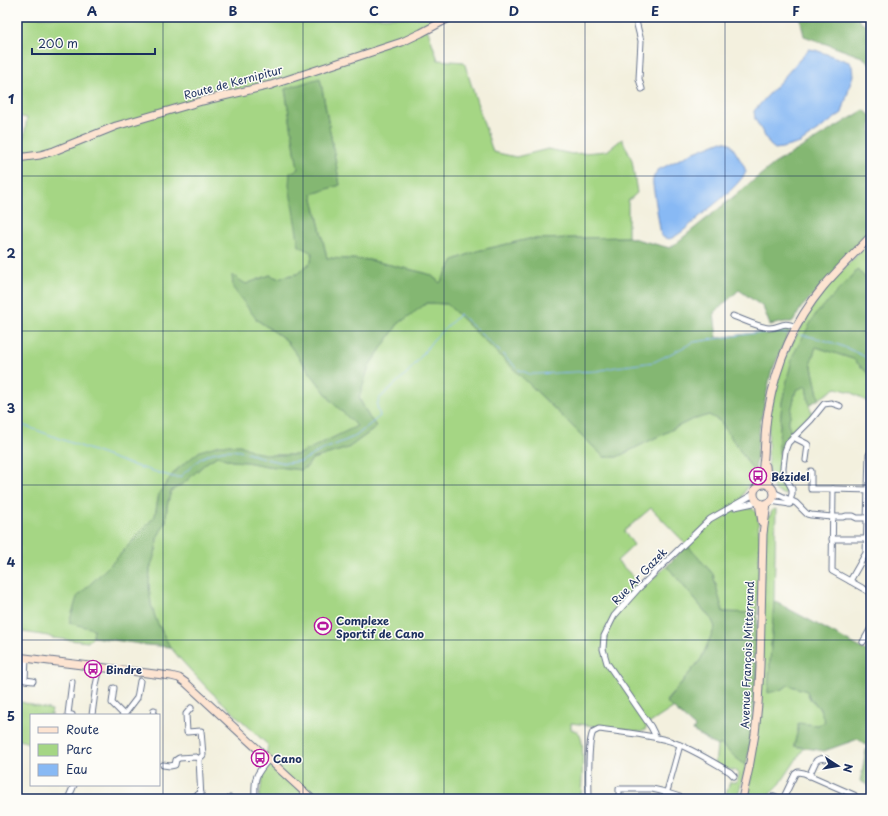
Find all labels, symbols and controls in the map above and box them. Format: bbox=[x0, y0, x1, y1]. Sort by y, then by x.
text: A bbox=[87, 1, 97, 20]
text: B bbox=[229, 1, 238, 20]
text: C bbox=[369, 1, 379, 20]
text: D bbox=[509, 1, 519, 20]
text: E bbox=[651, 1, 659, 20]
text: F bbox=[792, 1, 800, 20]
scale bar bbox=[32, 30, 155, 56]
text: 200 m bbox=[38, 34, 78, 52]
street label: Route de Kernipitur bbox=[182, 60, 285, 103]
text: 1 bbox=[8, 89, 14, 108]
text: 2 bbox=[6, 243, 16, 262]
text: 3 bbox=[7, 398, 16, 417]
bus stop icon: Bézidel bbox=[748, 466, 768, 486]
place label: Bézidel bbox=[771, 468, 809, 485]
street label: Rue Ar Gazek bbox=[607, 543, 671, 608]
text: 4 bbox=[7, 552, 16, 571]
street label: Avenue François Mitterrand bbox=[736, 581, 758, 729]
place label: Complexe Sportif de Cano bbox=[336, 612, 425, 642]
sports icon: Complexe Sportif de Cano bbox=[313, 616, 333, 636]
bus stop icon: Bindre bbox=[83, 659, 103, 679]
place label: Bindre bbox=[106, 661, 142, 678]
text: 5 bbox=[7, 706, 15, 725]
legend bbox=[30, 714, 160, 786]
text: Route bbox=[66, 720, 99, 738]
text: Parc bbox=[66, 740, 92, 758]
north arrow bbox=[818, 746, 858, 786]
bus stop icon: Cano bbox=[250, 748, 270, 768]
place label: Cano bbox=[273, 750, 302, 767]
text: Eau bbox=[66, 760, 88, 778]
text: N bbox=[839, 762, 857, 774]

